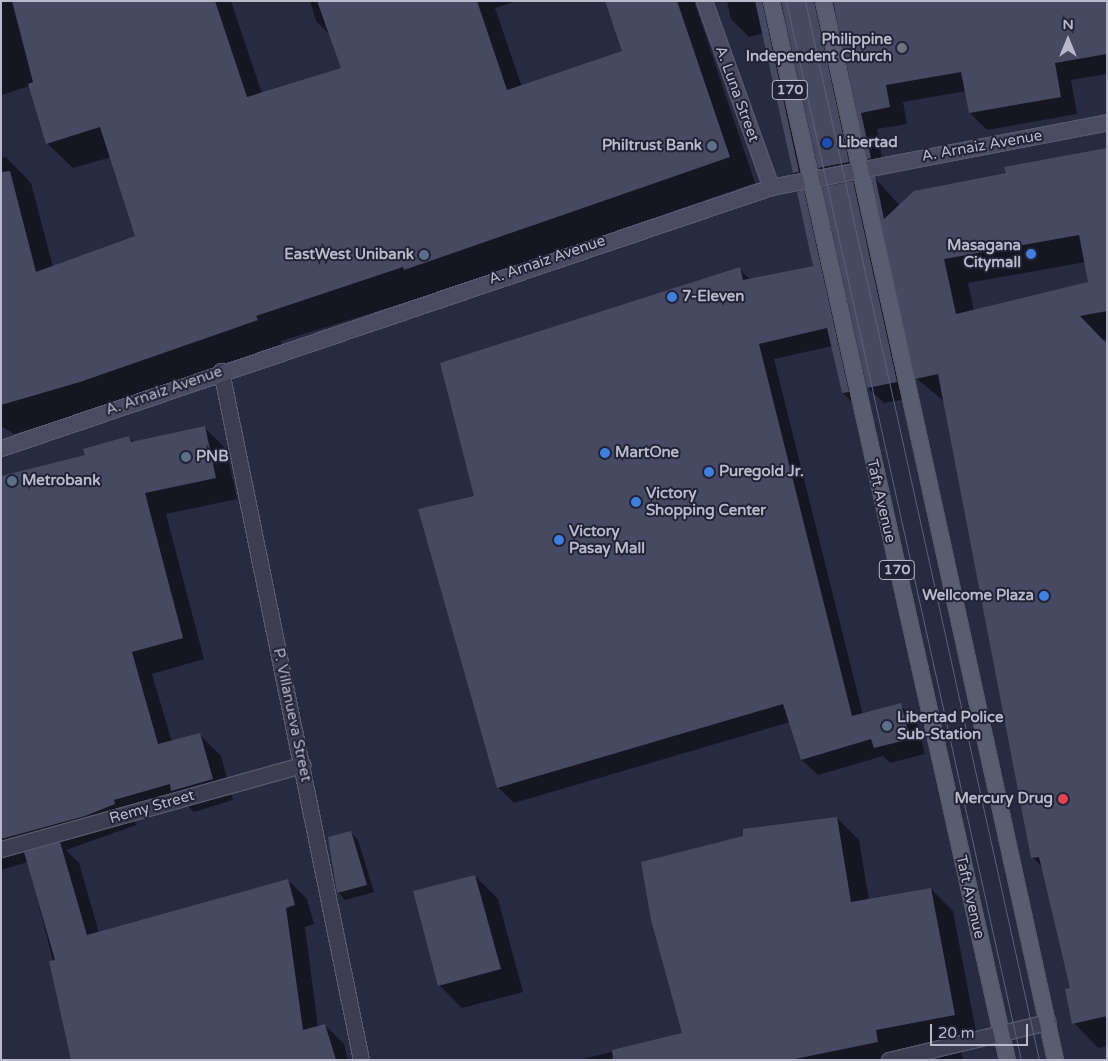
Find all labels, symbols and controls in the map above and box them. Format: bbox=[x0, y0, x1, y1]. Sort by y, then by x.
north arrow bbox=[1043, 15, 1093, 65]
text: N bbox=[1062, 16, 1074, 33]
place label: Philippine Independent Church bbox=[746, 30, 892, 65]
marker: Philippine Independent Church bbox=[896, 42, 908, 54]
street label: A. Luna Street bbox=[711, 43, 763, 145]
road number: 170 bbox=[771, 78, 809, 102]
street label: A. Arnaiz Avenue bbox=[920, 127, 1044, 165]
place label: Libertad bbox=[838, 134, 898, 152]
marker: Libertad bbox=[820, 136, 834, 150]
place label: Philtrust Bank bbox=[602, 137, 702, 155]
marker: Philtrust Bank bbox=[706, 140, 718, 152]
street label: A. Arnaiz Avenue bbox=[486, 232, 608, 288]
place label: Masagana Citymall bbox=[947, 236, 1021, 271]
place label: EastWest Unibank bbox=[284, 246, 414, 264]
marker: Masagana Citymall bbox=[1025, 248, 1037, 260]
marker: EastWest Unibank bbox=[418, 249, 430, 261]
place label: 7-Eleven bbox=[682, 288, 744, 306]
marker: 7-Eleven bbox=[666, 291, 678, 303]
street label: A. Arnaiz Avenue bbox=[103, 363, 225, 419]
place label: MartOne bbox=[615, 444, 679, 462]
marker: MartOne bbox=[599, 447, 611, 459]
place label: PNB bbox=[196, 448, 229, 466]
marker: PNB bbox=[180, 451, 192, 463]
street label: Taft Avenue bbox=[863, 458, 899, 544]
place label: Puregold Jr. bbox=[719, 463, 804, 481]
marker: Puregold Jr. bbox=[703, 466, 715, 478]
place label: Metrobank bbox=[22, 472, 100, 490]
marker: Metrobank bbox=[6, 475, 18, 487]
place label: Victory Shopping Center bbox=[646, 484, 766, 519]
marker: Victory Shopping Center bbox=[630, 496, 642, 508]
place label: Victory Pasay Mall bbox=[569, 522, 645, 557]
marker: Victory Pasay Mall bbox=[553, 534, 565, 546]
road number: 170 bbox=[878, 558, 916, 582]
place label: Wellcome Plaza bbox=[922, 587, 1034, 605]
marker: Wellcome Plaza bbox=[1038, 590, 1050, 602]
street label: P. Villanueva Street bbox=[269, 646, 315, 784]
place label: Libertad Police Sub-Station bbox=[897, 708, 1003, 743]
marker: Libertad Police Sub-Station bbox=[881, 720, 893, 732]
street label: Remy Street bbox=[107, 786, 197, 828]
place label: Mercury Drug bbox=[954, 790, 1053, 808]
marker: Mercury Drug bbox=[1057, 793, 1069, 805]
street label: Taft Avenue bbox=[952, 854, 988, 940]
scale bar bbox=[933, 1014, 1030, 1046]
text: 20 m bbox=[938, 1024, 975, 1042]

